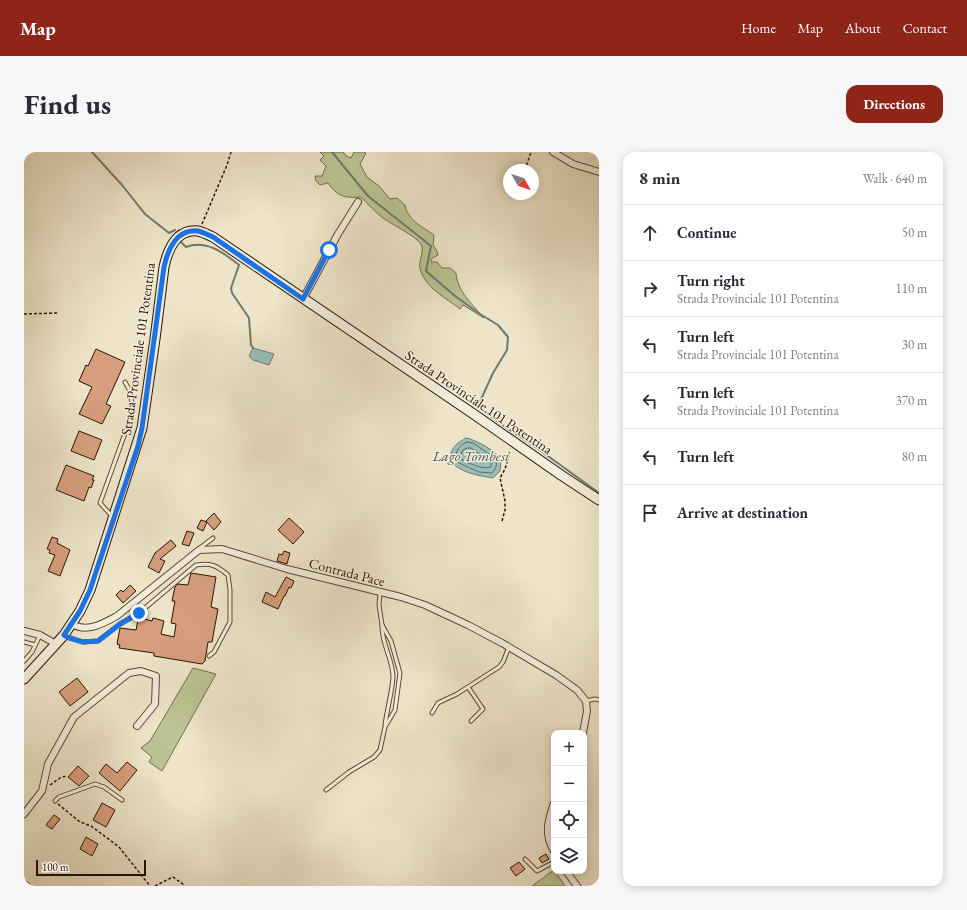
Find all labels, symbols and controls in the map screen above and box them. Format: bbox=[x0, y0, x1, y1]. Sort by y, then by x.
text: Map bbox=[20, 16, 56, 41]
text: Home bbox=[741, 19, 776, 37]
text: Map bbox=[798, 19, 823, 37]
text: About bbox=[845, 19, 881, 37]
text: Contact bbox=[903, 19, 947, 37]
button: Directions bbox=[846, 85, 943, 123]
text: Find us bbox=[24, 86, 111, 122]
north arrow bbox=[503, 164, 539, 200]
text: 8 min bbox=[639, 167, 680, 189]
text: Walk · 640 m bbox=[863, 170, 927, 187]
icon: ahead bbox=[639, 222, 661, 244]
text: Continue bbox=[677, 223, 737, 242]
text: 50 m bbox=[902, 224, 927, 241]
route start bbox=[320, 241, 338, 259]
street label: Strada Provinciale 101 Potentina bbox=[117, 261, 159, 436]
text: Turn right bbox=[677, 271, 745, 290]
icon: right bbox=[639, 278, 661, 300]
text: 110 m bbox=[896, 280, 927, 297]
text: Strada Provinciale 101 Potentina bbox=[677, 290, 839, 307]
text: Turn left bbox=[677, 327, 734, 346]
icon: left bbox=[639, 334, 661, 356]
text: 30 m bbox=[902, 336, 927, 353]
street label: Strada Provinciale 101 Potentina bbox=[402, 346, 557, 458]
text: Strada Provinciale 101 Potentina bbox=[677, 346, 839, 363]
text: Turn left bbox=[677, 383, 734, 402]
icon: left bbox=[639, 390, 661, 412]
text: 370 m bbox=[896, 392, 927, 409]
text: Strada Provinciale 101 Potentina bbox=[677, 402, 839, 419]
water label: Lago Tombesi bbox=[432, 446, 510, 465]
icon: left bbox=[639, 446, 661, 468]
text: Turn left bbox=[677, 447, 734, 466]
text: 80 m bbox=[902, 448, 927, 465]
icon: arrive bbox=[639, 502, 661, 524]
text: Arrive at destination bbox=[677, 503, 808, 522]
street label: Contrada Pace bbox=[307, 554, 387, 590]
route end bbox=[130, 604, 148, 622]
map controls bbox=[551, 730, 587, 874]
button: + bbox=[551, 730, 587, 766]
button: − bbox=[551, 766, 587, 802]
button: locate bbox=[551, 802, 587, 838]
button: layers bbox=[551, 838, 587, 874]
scale bar bbox=[36, 858, 146, 877]
text: 100 m bbox=[42, 860, 69, 874]

